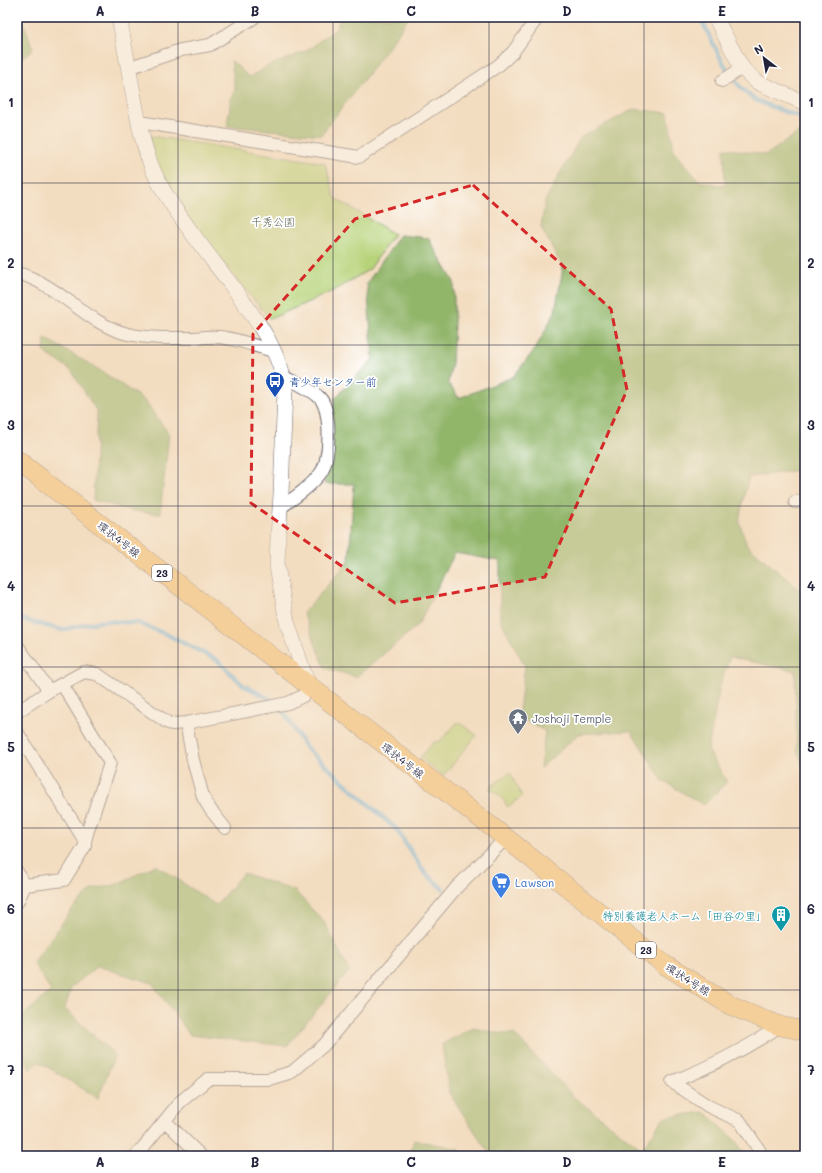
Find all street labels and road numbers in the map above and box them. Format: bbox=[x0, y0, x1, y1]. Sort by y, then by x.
street label: 環状4号線 bbox=[94, 518, 144, 560]
road number: 23 bbox=[152, 565, 172, 581]
street label: 環状4号線 bbox=[378, 739, 428, 781]
road number: 23 bbox=[636, 942, 656, 958]
street label: 環状4号線 bbox=[663, 959, 713, 999]

